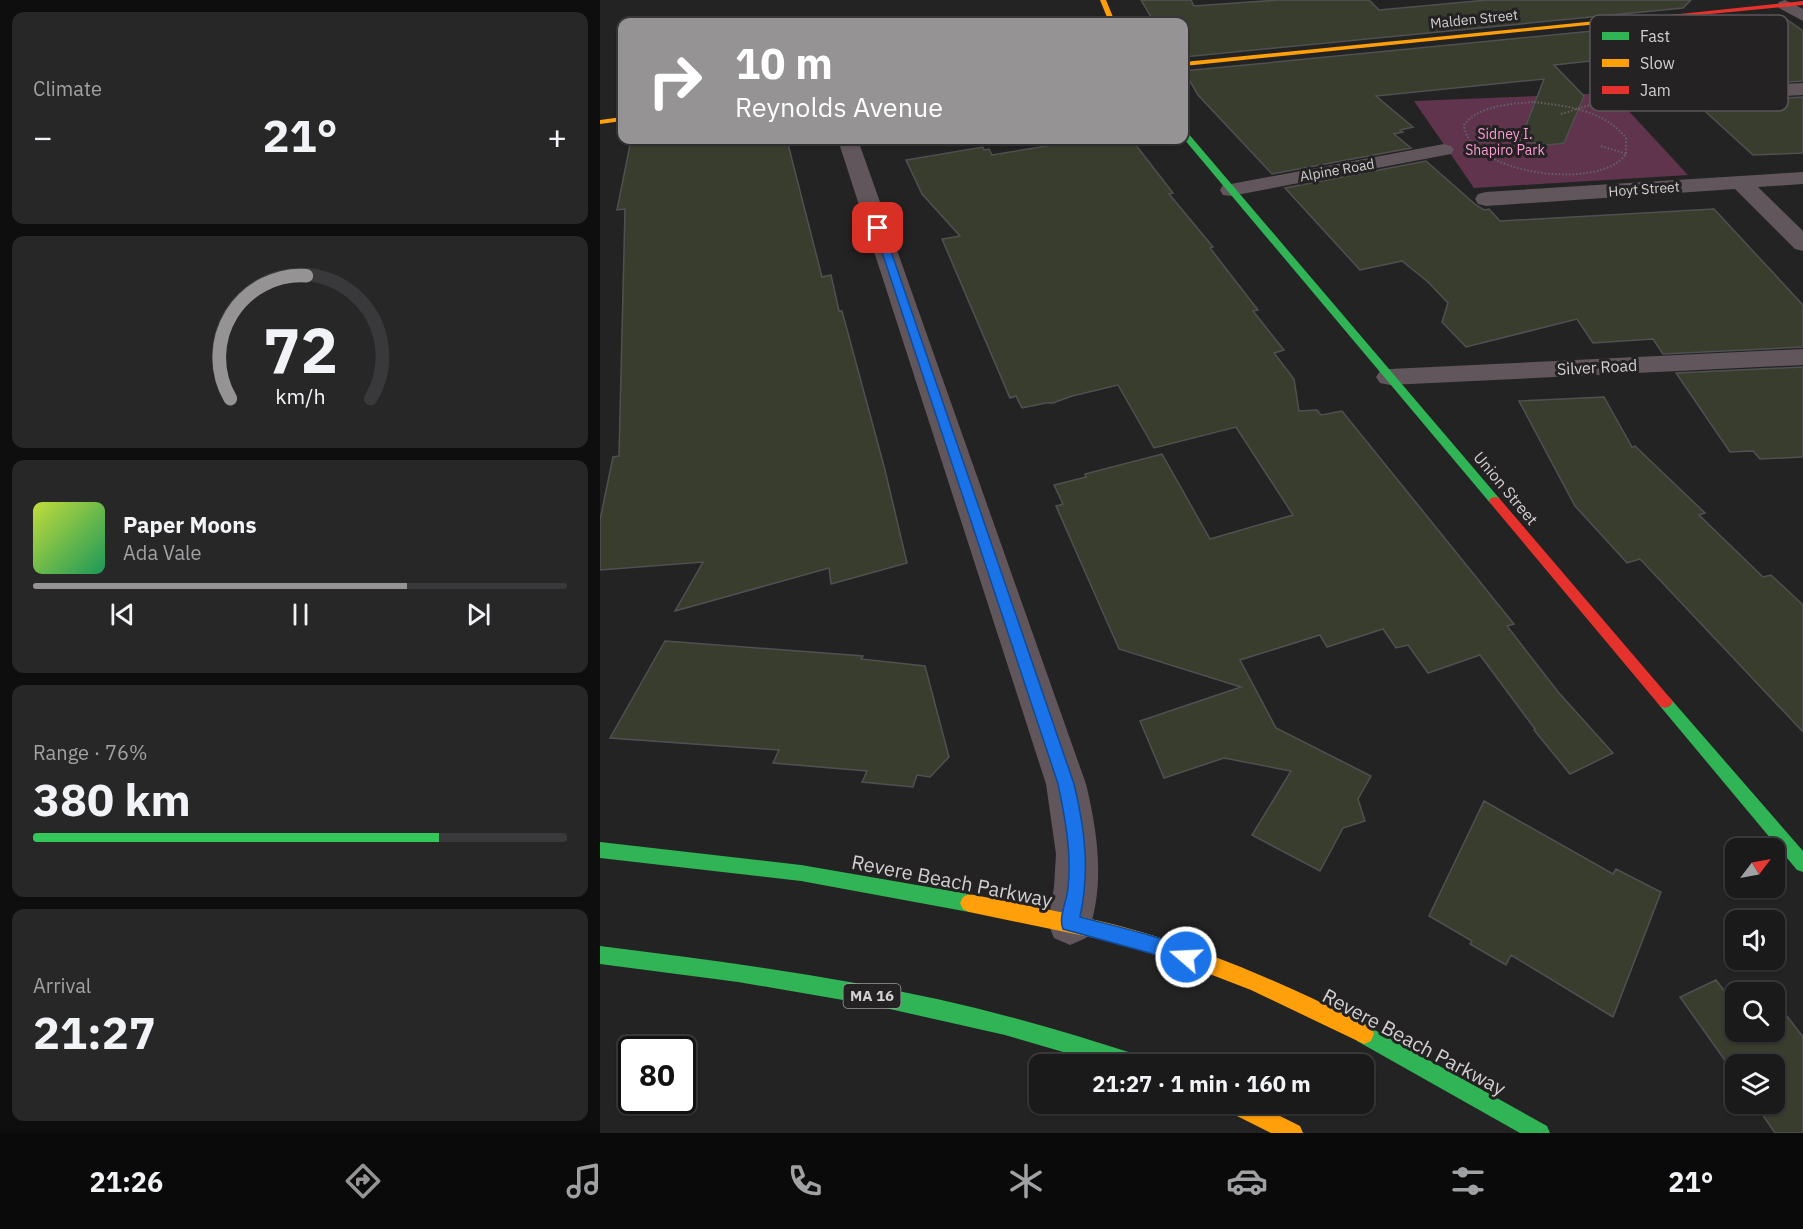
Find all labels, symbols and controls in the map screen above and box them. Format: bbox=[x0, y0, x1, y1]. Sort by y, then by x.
street label: Malden Street bbox=[1429, 5, 1519, 33]
legend bbox=[1590, 15, 1788, 111]
text: Fast bbox=[1640, 26, 1670, 46]
text: 10 m bbox=[735, 36, 833, 91]
icon: right bbox=[636, 42, 714, 120]
text: Slow bbox=[1640, 53, 1675, 73]
text: Climate bbox=[33, 75, 102, 102]
text: Jam bbox=[1640, 80, 1671, 100]
text: Reynolds Avenue bbox=[735, 89, 943, 124]
text: 21° bbox=[262, 106, 338, 164]
text: − bbox=[33, 115, 53, 158]
text: + bbox=[547, 115, 567, 158]
park label: Sidney I. Shapiro Park bbox=[1465, 125, 1545, 159]
street label: Alpine Road bbox=[1298, 155, 1376, 185]
street label: Hoyt Street bbox=[1608, 178, 1680, 200]
pin bbox=[852, 202, 903, 253]
icon: arrive bbox=[861, 211, 894, 244]
text: 72 bbox=[263, 309, 337, 390]
street label: Silver Road bbox=[1556, 355, 1638, 379]
text: km/h bbox=[275, 383, 325, 411]
street label: Union Street bbox=[1470, 447, 1542, 529]
text: Paper Moons bbox=[123, 510, 256, 539]
text: Ada Vale bbox=[123, 539, 202, 566]
icon: previous bbox=[106, 598, 139, 631]
icon: pause bbox=[284, 598, 317, 631]
icon: next bbox=[462, 598, 495, 631]
text: Range · 76% bbox=[33, 739, 148, 766]
text: 380 km bbox=[33, 770, 191, 828]
north arrow bbox=[1725, 838, 1785, 898]
map controls bbox=[1725, 838, 1785, 1114]
street label: Revere Beach Parkway bbox=[849, 848, 1055, 913]
button: sound bbox=[1725, 910, 1785, 970]
position arrow bbox=[1154, 925, 1218, 989]
text: Arrival bbox=[33, 972, 91, 999]
street label: Revere Beach Parkway bbox=[1318, 982, 1511, 1101]
button: search bbox=[1725, 982, 1785, 1042]
road number: MA 16 bbox=[844, 984, 900, 1008]
text: 21:27 bbox=[33, 1003, 156, 1061]
speed limit sign: 80 bbox=[618, 1036, 696, 1114]
button: layers bbox=[1725, 1054, 1785, 1114]
text: 21:27 · 1 min · 160 m bbox=[1092, 1069, 1311, 1098]
icon: directions bbox=[342, 1160, 384, 1202]
icon: music bbox=[563, 1160, 605, 1202]
icon: phone bbox=[784, 1160, 826, 1202]
icon: climate bbox=[1005, 1160, 1047, 1202]
icon: car bbox=[1226, 1160, 1268, 1202]
icon: filters bbox=[1447, 1160, 1489, 1202]
text: 21:26 bbox=[90, 1164, 163, 1199]
text: 21° bbox=[1668, 1164, 1713, 1199]

